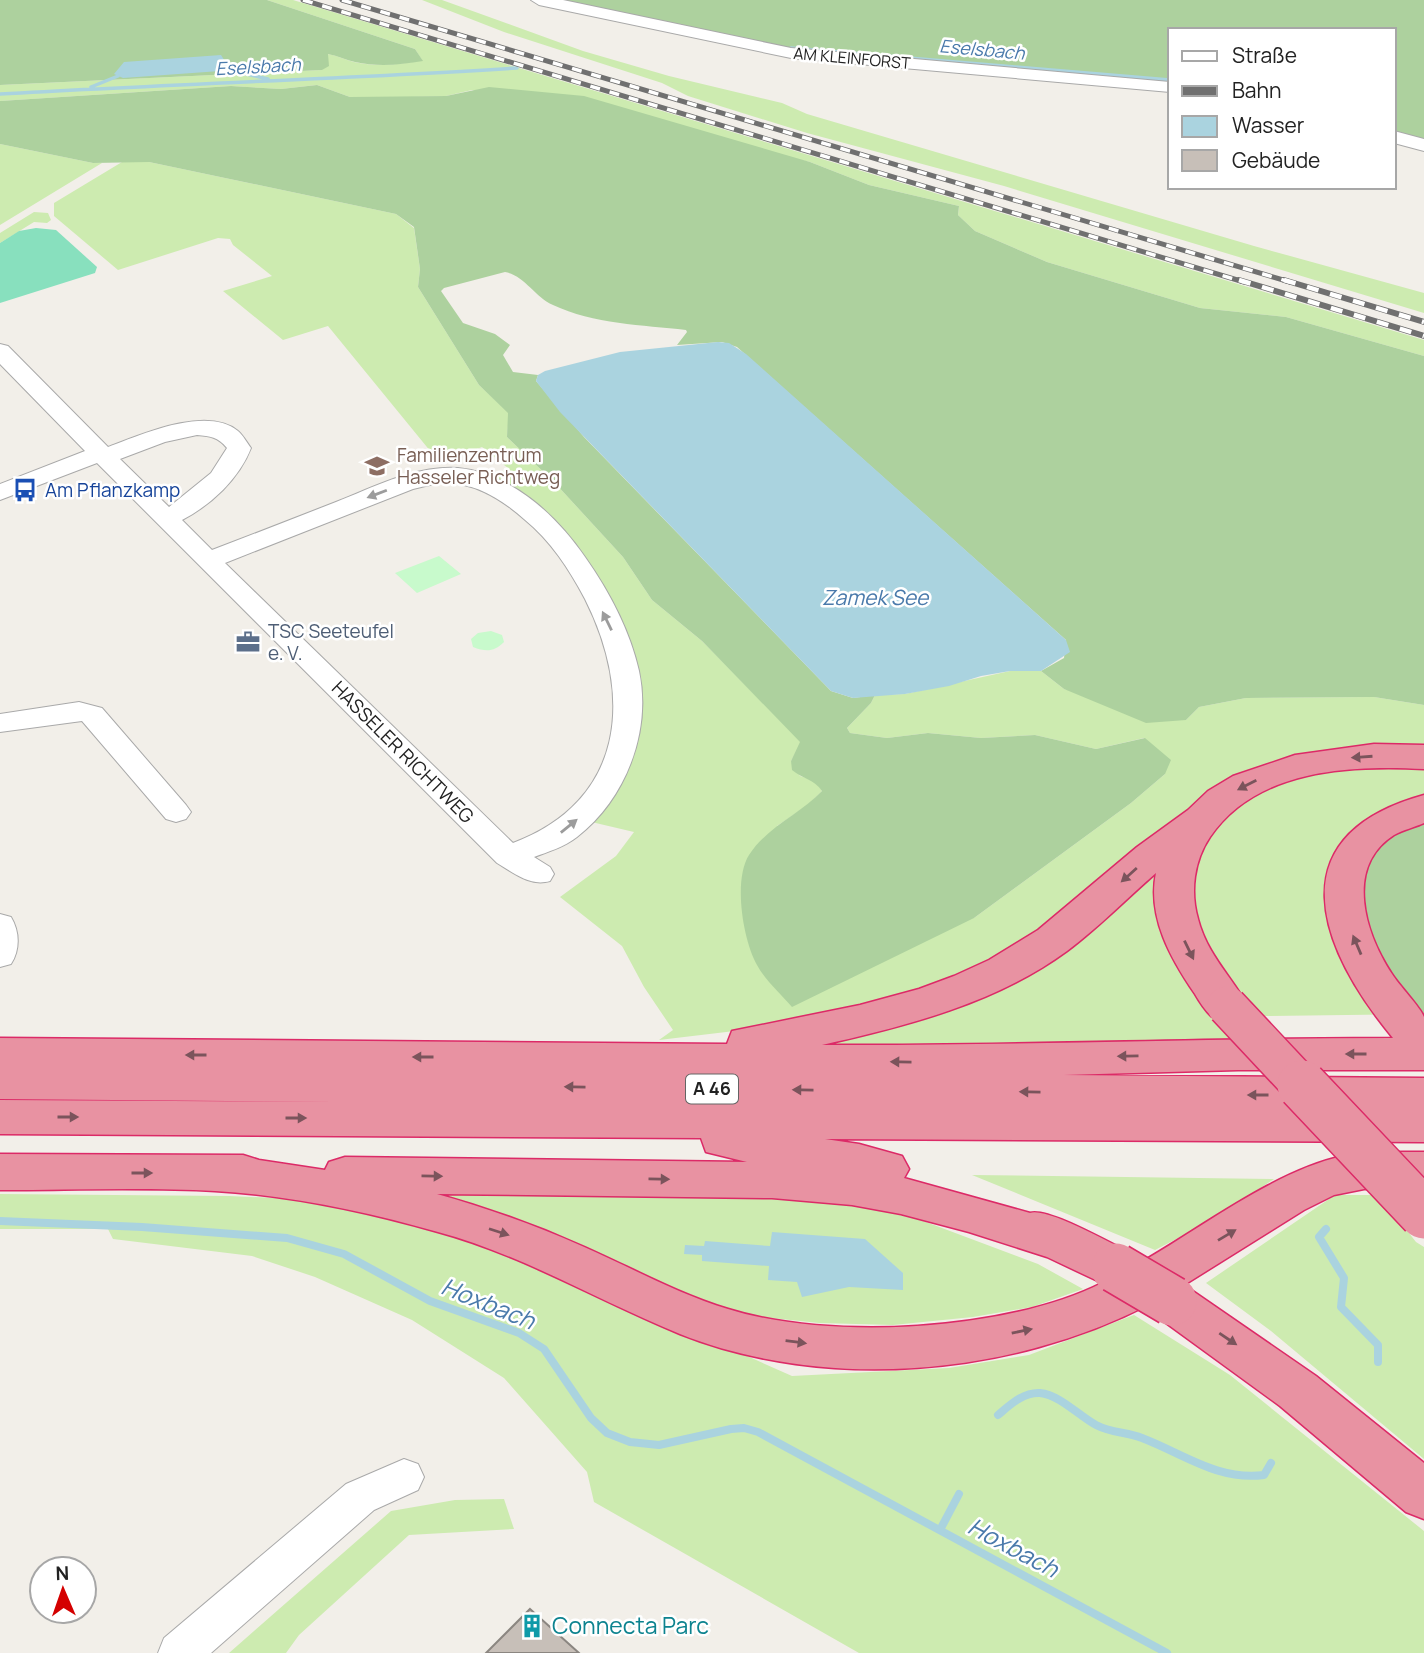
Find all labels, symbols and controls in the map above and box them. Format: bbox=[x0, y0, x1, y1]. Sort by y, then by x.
legend bbox=[1168, 28, 1396, 189]
water label: Eselsbach bbox=[939, 33, 1027, 65]
text: Straße bbox=[1232, 41, 1297, 69]
street label: AM KLEINFORST bbox=[793, 42, 912, 74]
water label: Eselsbach bbox=[215, 52, 302, 80]
text: Bahn bbox=[1232, 76, 1282, 104]
text: Wasser bbox=[1232, 111, 1305, 139]
text: Gebäude bbox=[1232, 146, 1320, 174]
place label: Familienzentrum Hasseler Richtweg bbox=[397, 442, 560, 490]
school or university icon: Familienzentrum Hasseler Richtweg bbox=[363, 452, 391, 480]
bus stop icon: Am Pflanzkamp bbox=[11, 476, 39, 504]
place label: Am Pflanzkamp bbox=[45, 477, 180, 503]
one-way arrow bbox=[367, 489, 388, 500]
water label: Zamek See bbox=[822, 583, 930, 611]
one-way arrow bbox=[602, 611, 613, 631]
place label: TSC Seeteufel e. V. bbox=[268, 618, 394, 666]
office icon: TSC Seeteufel e. V. bbox=[234, 628, 262, 656]
street label: HASSELER RICHTWEG bbox=[326, 675, 480, 829]
one-way arrow bbox=[1351, 752, 1373, 763]
one-way arrow bbox=[1237, 779, 1257, 791]
one-way arrow bbox=[559, 818, 577, 833]
one-way arrow bbox=[1121, 867, 1138, 882]
one-way arrow bbox=[1351, 934, 1362, 955]
one-way arrow bbox=[1184, 940, 1195, 960]
one-way arrow bbox=[1345, 1048, 1367, 1060]
one-way arrow bbox=[185, 1049, 207, 1061]
one-way arrow bbox=[412, 1051, 434, 1063]
one-way arrow bbox=[1117, 1051, 1139, 1062]
one-way arrow bbox=[890, 1056, 912, 1067]
road number: A 46 bbox=[686, 1074, 738, 1104]
one-way arrow bbox=[564, 1081, 586, 1093]
one-way arrow bbox=[792, 1084, 814, 1096]
one-way arrow bbox=[1019, 1087, 1041, 1098]
one-way arrow bbox=[1247, 1089, 1269, 1101]
one-way arrow bbox=[57, 1111, 79, 1123]
one-way arrow bbox=[285, 1112, 307, 1124]
one-way arrow bbox=[131, 1167, 153, 1179]
one-way arrow bbox=[421, 1170, 443, 1181]
one-way arrow bbox=[649, 1173, 671, 1184]
one-way arrow bbox=[488, 1227, 509, 1238]
one-way arrow bbox=[1217, 1229, 1236, 1241]
water label: Hoxbach bbox=[437, 1269, 541, 1337]
one-way arrow bbox=[1011, 1325, 1033, 1336]
one-way arrow bbox=[1219, 1333, 1238, 1346]
one-way arrow bbox=[785, 1337, 807, 1348]
water label: Hoxbach bbox=[963, 1509, 1065, 1585]
north arrow bbox=[28, 1555, 98, 1625]
text: N bbox=[55, 1560, 70, 1586]
place label: Connecta Parc bbox=[552, 1609, 709, 1641]
building icon: Connecta Parc bbox=[518, 1612, 546, 1640]

